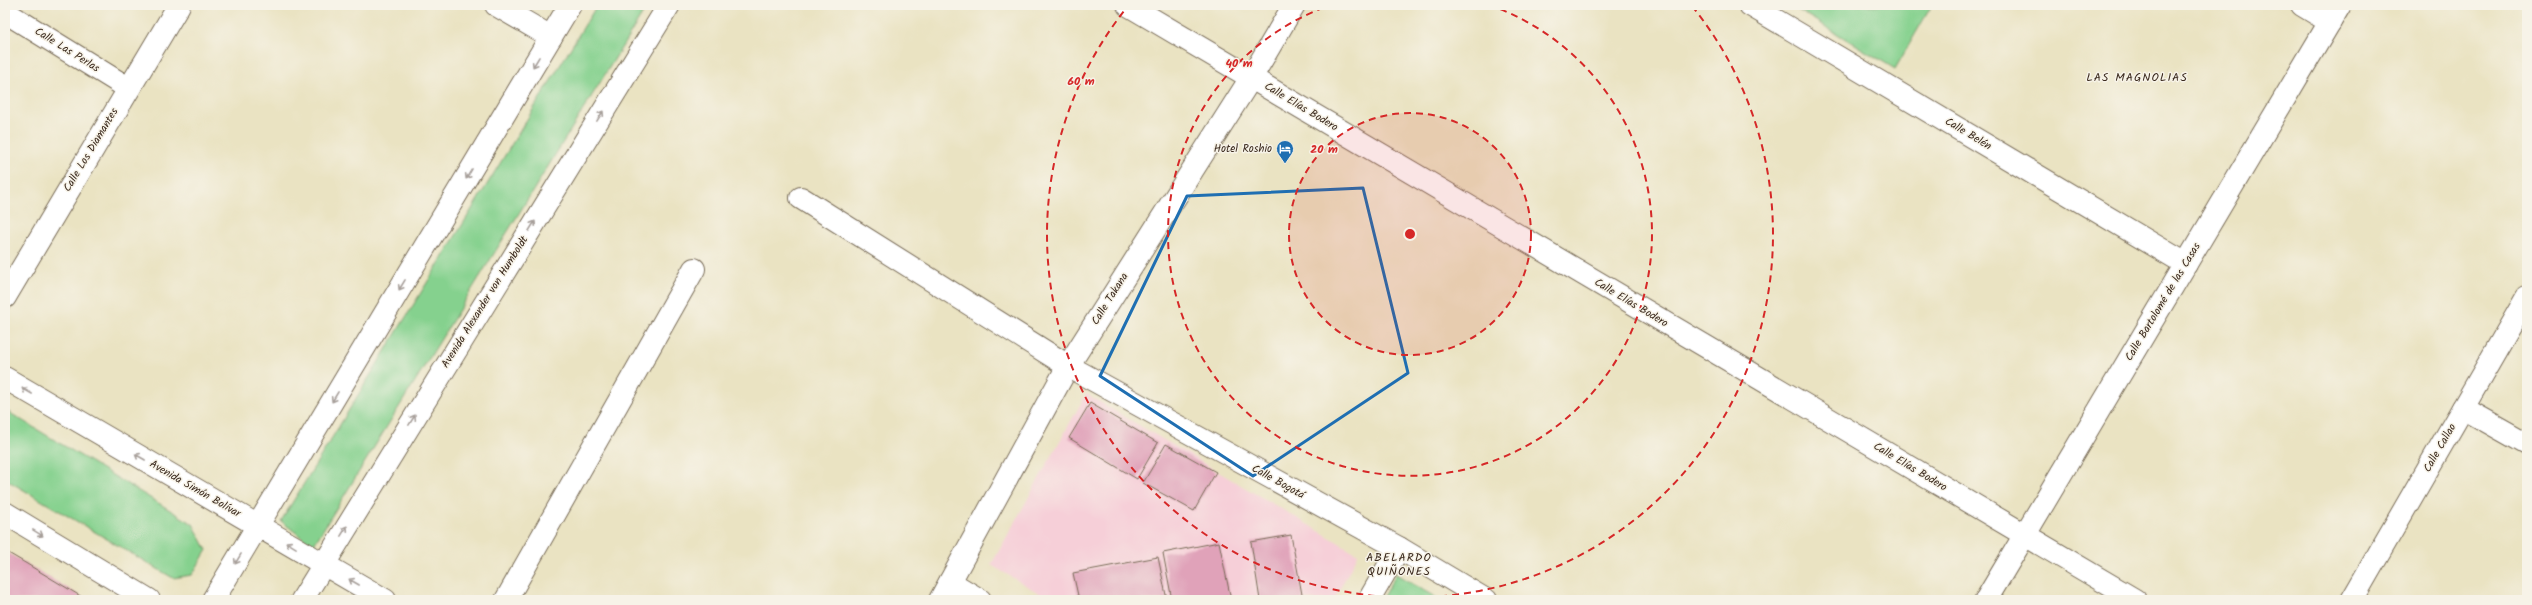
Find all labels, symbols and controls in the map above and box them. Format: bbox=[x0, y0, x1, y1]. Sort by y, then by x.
street label: Calle Las Perlas bbox=[31, 23, 103, 77]
text: 40 m bbox=[1225, 54, 1253, 73]
one-way arrow bbox=[532, 56, 540, 67]
district label: LAS MAGNOLIAS bbox=[2086, 68, 2188, 87]
text: 60 m bbox=[1067, 72, 1095, 91]
street label: Calle Elías Bodero bbox=[1261, 78, 1341, 136]
street label: Calle Los Diamantes bbox=[59, 104, 123, 195]
one-way arrow bbox=[597, 110, 605, 122]
street label: Calle Belén bbox=[1941, 113, 1995, 155]
hotel icon: Hotel Roshio bbox=[1275, 139, 1295, 164]
place label: Hotel Roshio bbox=[1214, 140, 1272, 158]
text: 20 m bbox=[1310, 140, 1338, 159]
one-way arrow bbox=[465, 168, 473, 179]
one-way arrow bbox=[528, 221, 536, 232]
centre of rings bbox=[1403, 227, 1417, 241]
street label: Avenida Alexander von Humboldt bbox=[437, 232, 534, 372]
street label: Calle Bartolomé de las Casas bbox=[2120, 239, 2206, 365]
street label: Calle Takana bbox=[1087, 269, 1133, 329]
street label: Calle Elías Bodero bbox=[1591, 274, 1671, 332]
one-way arrow bbox=[398, 279, 406, 290]
one-way arrow bbox=[21, 387, 33, 395]
one-way arrow bbox=[331, 391, 339, 402]
one-way arrow bbox=[409, 414, 417, 426]
street label: Calle Callao bbox=[2419, 420, 2461, 476]
street label: Calle Elías Bodero bbox=[1870, 438, 1950, 496]
one-way arrow bbox=[134, 452, 146, 460]
street label: Avenida Simón Bolívar bbox=[146, 455, 245, 523]
street label: Calle Bogotá bbox=[1248, 460, 1309, 505]
one-way arrow bbox=[341, 525, 349, 537]
one-way arrow bbox=[32, 530, 44, 538]
one-way arrow bbox=[286, 541, 297, 549]
district label: ABELARDO QUIÑONES bbox=[1366, 548, 1432, 581]
one-way arrow bbox=[233, 553, 241, 565]
one-way arrow bbox=[348, 578, 360, 586]

